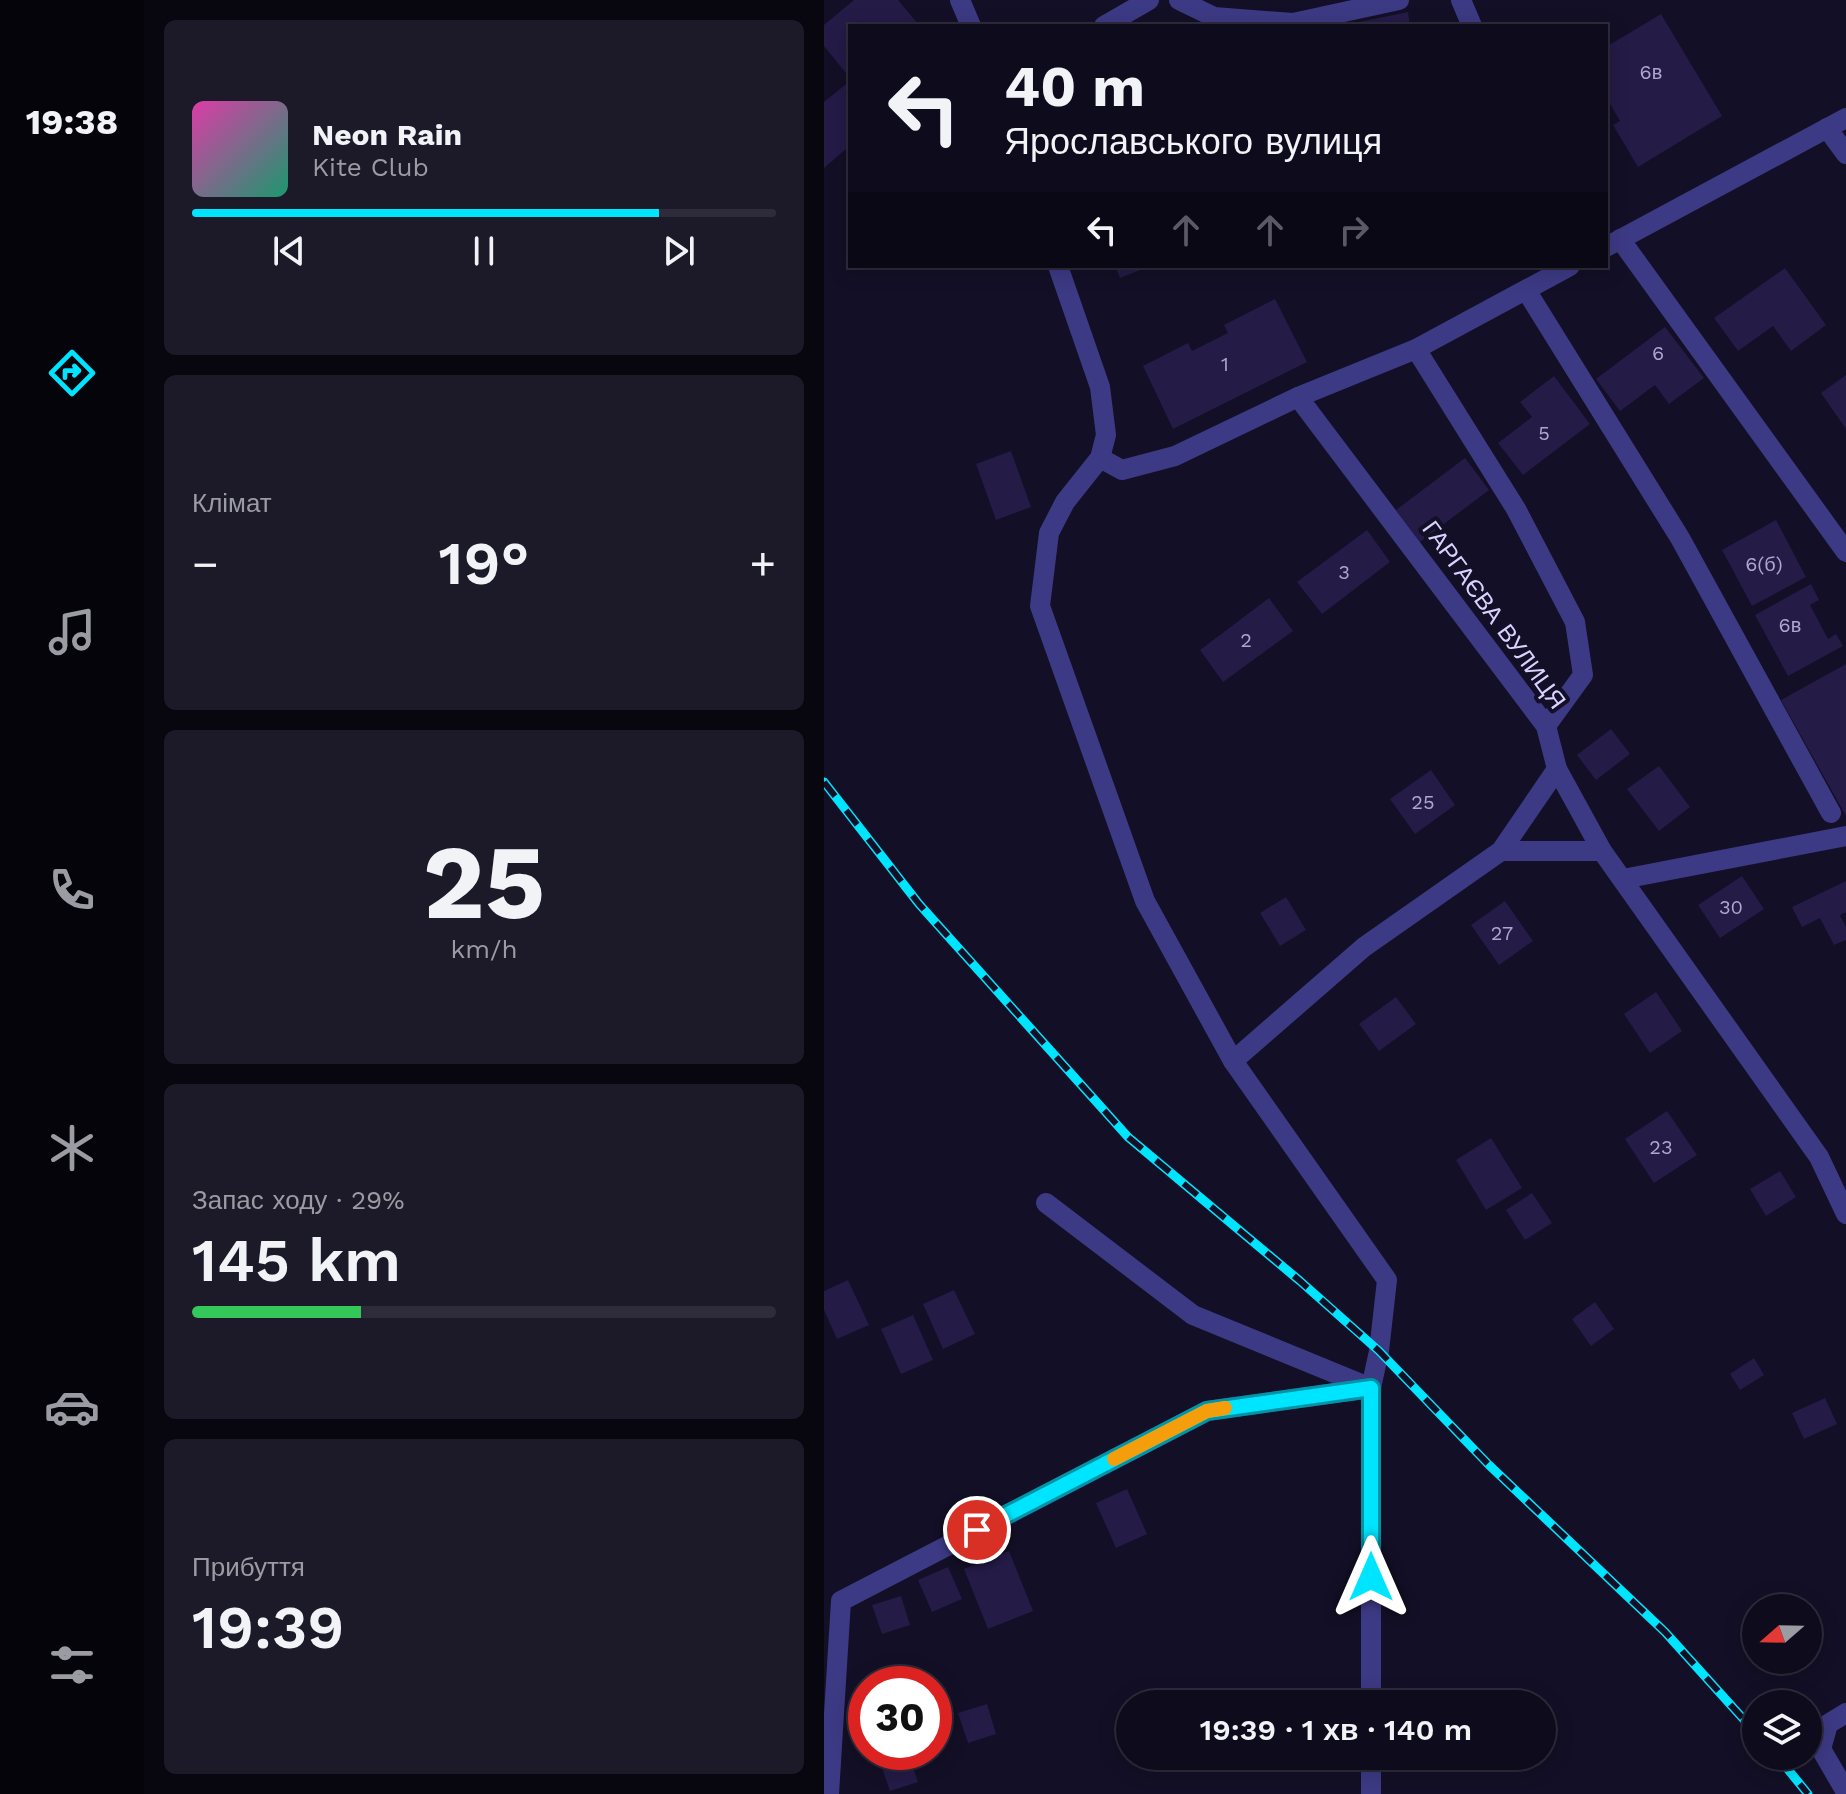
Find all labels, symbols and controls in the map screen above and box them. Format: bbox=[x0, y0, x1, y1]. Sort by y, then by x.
text: 40 m bbox=[1004, 54, 1145, 120]
icon: left bbox=[872, 56, 976, 160]
house number: 6в bbox=[1640, 60, 1662, 84]
text: 19:38 bbox=[26, 101, 118, 143]
text: Neon Rain bbox=[312, 117, 462, 152]
text: Ярославського вулиця bbox=[1004, 121, 1382, 163]
text: Kite Club bbox=[312, 152, 429, 182]
icon: left bbox=[1080, 208, 1124, 252]
icon: ahead bbox=[1164, 208, 1208, 252]
icon: ahead bbox=[1248, 208, 1292, 252]
icon: right bbox=[1332, 208, 1376, 252]
icon: previous bbox=[267, 229, 311, 273]
icon: pause bbox=[462, 229, 506, 273]
icon: next bbox=[657, 229, 701, 273]
house number: 6 bbox=[1652, 341, 1664, 365]
icon: directions bbox=[44, 345, 100, 401]
house number: 1 bbox=[1221, 352, 1229, 376]
house number: 5 bbox=[1538, 421, 1550, 445]
text: Клімат bbox=[192, 488, 272, 518]
street label: ГАРГАЄВА ВУЛИЦЯ bbox=[1416, 516, 1572, 714]
text: 19° bbox=[439, 528, 529, 599]
text: − bbox=[192, 538, 219, 590]
text: + bbox=[749, 538, 776, 590]
house number: 6(б) bbox=[1745, 552, 1783, 576]
house number: 3 bbox=[1338, 560, 1350, 584]
icon: music bbox=[44, 604, 100, 660]
house number: 6в bbox=[1779, 613, 1801, 637]
house number: 2 bbox=[1240, 628, 1252, 652]
house number: 25 bbox=[1411, 790, 1435, 814]
text: 25 bbox=[423, 821, 545, 943]
icon: phone bbox=[44, 862, 100, 918]
house number: 30 bbox=[1719, 895, 1743, 919]
house number: 27 bbox=[1491, 921, 1513, 945]
text: km/h bbox=[451, 934, 517, 964]
icon: climate bbox=[44, 1120, 100, 1176]
house number: 23 bbox=[1649, 1135, 1673, 1159]
text: Запас ходу · 29% bbox=[192, 1185, 404, 1215]
text: 145 km bbox=[192, 1225, 401, 1296]
icon: car bbox=[44, 1379, 100, 1435]
pin bbox=[943, 1496, 1011, 1564]
icon: arrive bbox=[955, 1508, 999, 1552]
position arrow bbox=[1329, 1535, 1413, 1619]
text: Прибуття bbox=[192, 1552, 305, 1582]
text: 19:39 bbox=[192, 1592, 344, 1663]
north arrow bbox=[1742, 1594, 1822, 1674]
map controls bbox=[1742, 1594, 1822, 1770]
icon: filters bbox=[44, 1637, 100, 1693]
speed limit sign: 30 bbox=[848, 1666, 952, 1770]
button: layers bbox=[1742, 1690, 1822, 1770]
text: 19:39 · 1 хв · 140 m bbox=[1200, 1712, 1472, 1747]

